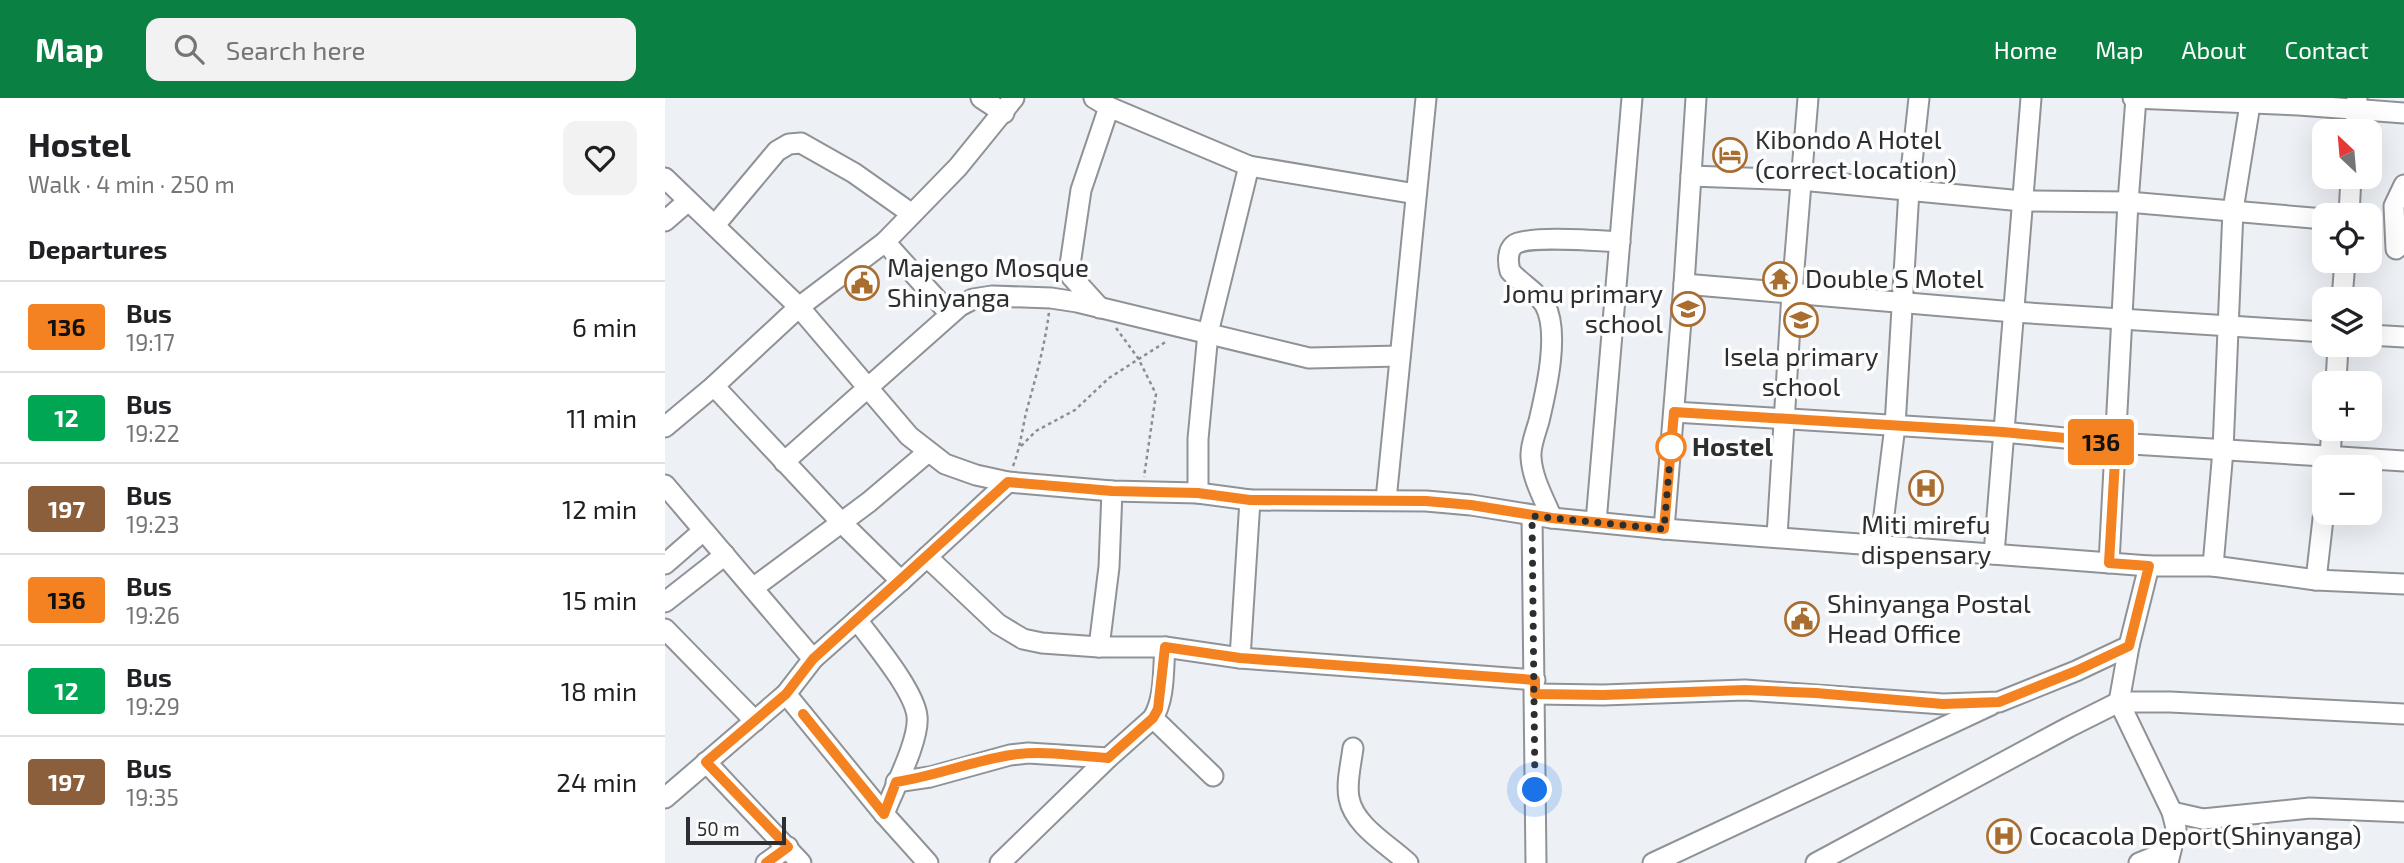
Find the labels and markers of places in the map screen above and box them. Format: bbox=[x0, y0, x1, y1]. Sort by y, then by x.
place label: Kibondo A Hotel (correct location) bbox=[1755, 123, 1957, 184]
hotel icon: Kibondo A Hotel (correct location) bbox=[1711, 136, 1749, 174]
place label: Majengo Mosque Shinyanga bbox=[887, 251, 1089, 312]
temple icon: Double S Motel bbox=[1761, 260, 1799, 298]
place label: Double S Motel bbox=[1805, 262, 1984, 293]
public building icon: Majengo Mosque Shinyanga bbox=[843, 264, 881, 302]
place label: Jomu primary school bbox=[1503, 277, 1663, 338]
school or university icon: Jomu primary school bbox=[1669, 290, 1707, 328]
school or university icon: Isela primary school bbox=[1782, 301, 1820, 339]
place label: Isela primary school bbox=[1724, 340, 1879, 401]
place label: Hostel bbox=[1692, 430, 1773, 461]
marker: Hostel bbox=[1656, 432, 1686, 462]
hospital icon: Miti mirefu dispensary bbox=[1907, 469, 1945, 507]
place label: Miti mirefu dispensary bbox=[1861, 508, 1991, 569]
place label: Shinyanga Postal Head Office bbox=[1827, 587, 2031, 648]
public building icon: Shinyanga Postal Head Office bbox=[1783, 600, 1821, 638]
hospital icon: Cocacola Deport(Shinyanga) bbox=[1985, 817, 2023, 855]
place label: Cocacola Deport(Shinyanga) bbox=[2029, 819, 2362, 850]

